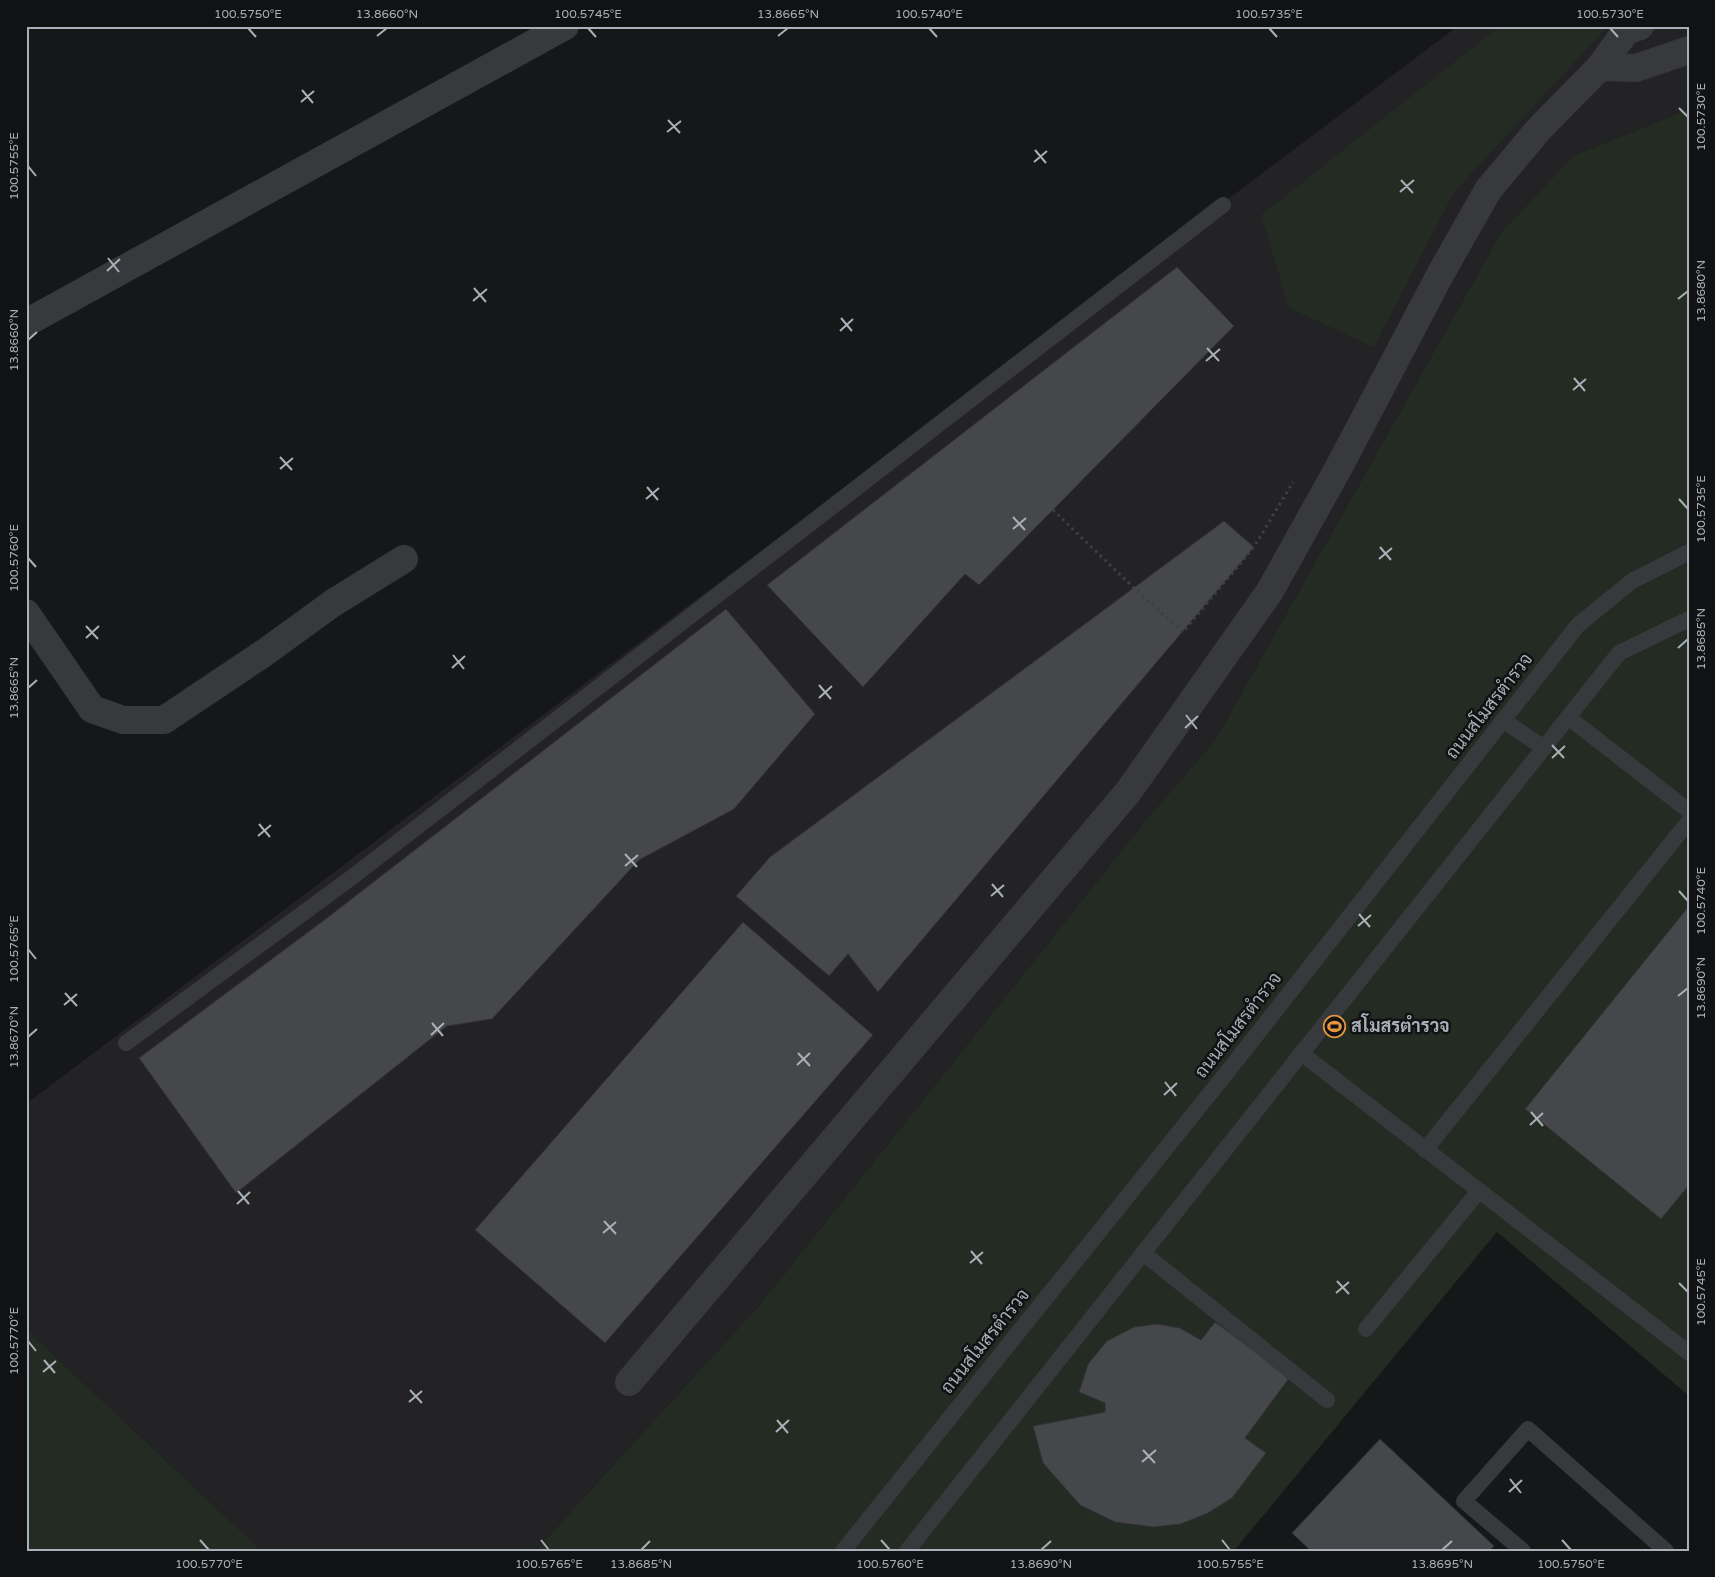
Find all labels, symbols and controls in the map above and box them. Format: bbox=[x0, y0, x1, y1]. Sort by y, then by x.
text: 100.5750°E bbox=[214, 7, 282, 21]
text: 13.8660°N bbox=[356, 7, 418, 21]
text: 100.5745°E bbox=[554, 7, 622, 21]
text: 13.8665°N bbox=[757, 7, 819, 21]
text: 100.5740°E bbox=[895, 7, 963, 21]
text: 100.5735°E bbox=[1235, 7, 1303, 21]
text: 100.5730°E bbox=[1576, 7, 1644, 21]
text: 100.5730°E bbox=[1694, 83, 1708, 151]
text: 100.5755°E bbox=[7, 132, 21, 200]
text: 13.8680°N bbox=[1694, 260, 1708, 322]
text: 13.8660°N bbox=[7, 309, 21, 371]
text: 100.5735°E bbox=[1694, 475, 1708, 543]
text: 100.5760°E bbox=[7, 524, 21, 592]
text: 13.8685°N bbox=[1694, 608, 1708, 670]
street label: ถนนสโมสรตำรวจ bbox=[1439, 647, 1537, 763]
text: 13.8665°N bbox=[7, 657, 21, 719]
text: 100.5740°E bbox=[1694, 867, 1708, 935]
text: 100.5765°E bbox=[7, 915, 21, 983]
text: 13.8690°N bbox=[1694, 957, 1708, 1019]
street label: ถนนสโมสรตำรวจ bbox=[1188, 966, 1286, 1082]
text: 13.8670°N bbox=[7, 1006, 21, 1068]
place label: สโมสรตำรวจ bbox=[1351, 1013, 1450, 1037]
sports icon: สโมสรตำรวจ bbox=[1323, 1014, 1347, 1038]
text: 100.5745°E bbox=[1694, 1258, 1708, 1326]
street label: ถนนสโมสรตำรวจ bbox=[934, 1283, 1034, 1398]
text: 100.5770°E bbox=[7, 1307, 21, 1375]
text: 100.5770°E bbox=[175, 1557, 243, 1571]
text: 100.5765°E bbox=[515, 1557, 583, 1571]
text: 13.8685°N bbox=[610, 1557, 672, 1571]
text: 100.5760°E bbox=[856, 1557, 924, 1571]
text: 13.8690°N bbox=[1010, 1557, 1072, 1571]
text: 100.5755°E bbox=[1196, 1557, 1264, 1571]
text: 13.8695°N bbox=[1411, 1557, 1473, 1571]
text: 100.5750°E bbox=[1537, 1557, 1605, 1571]

